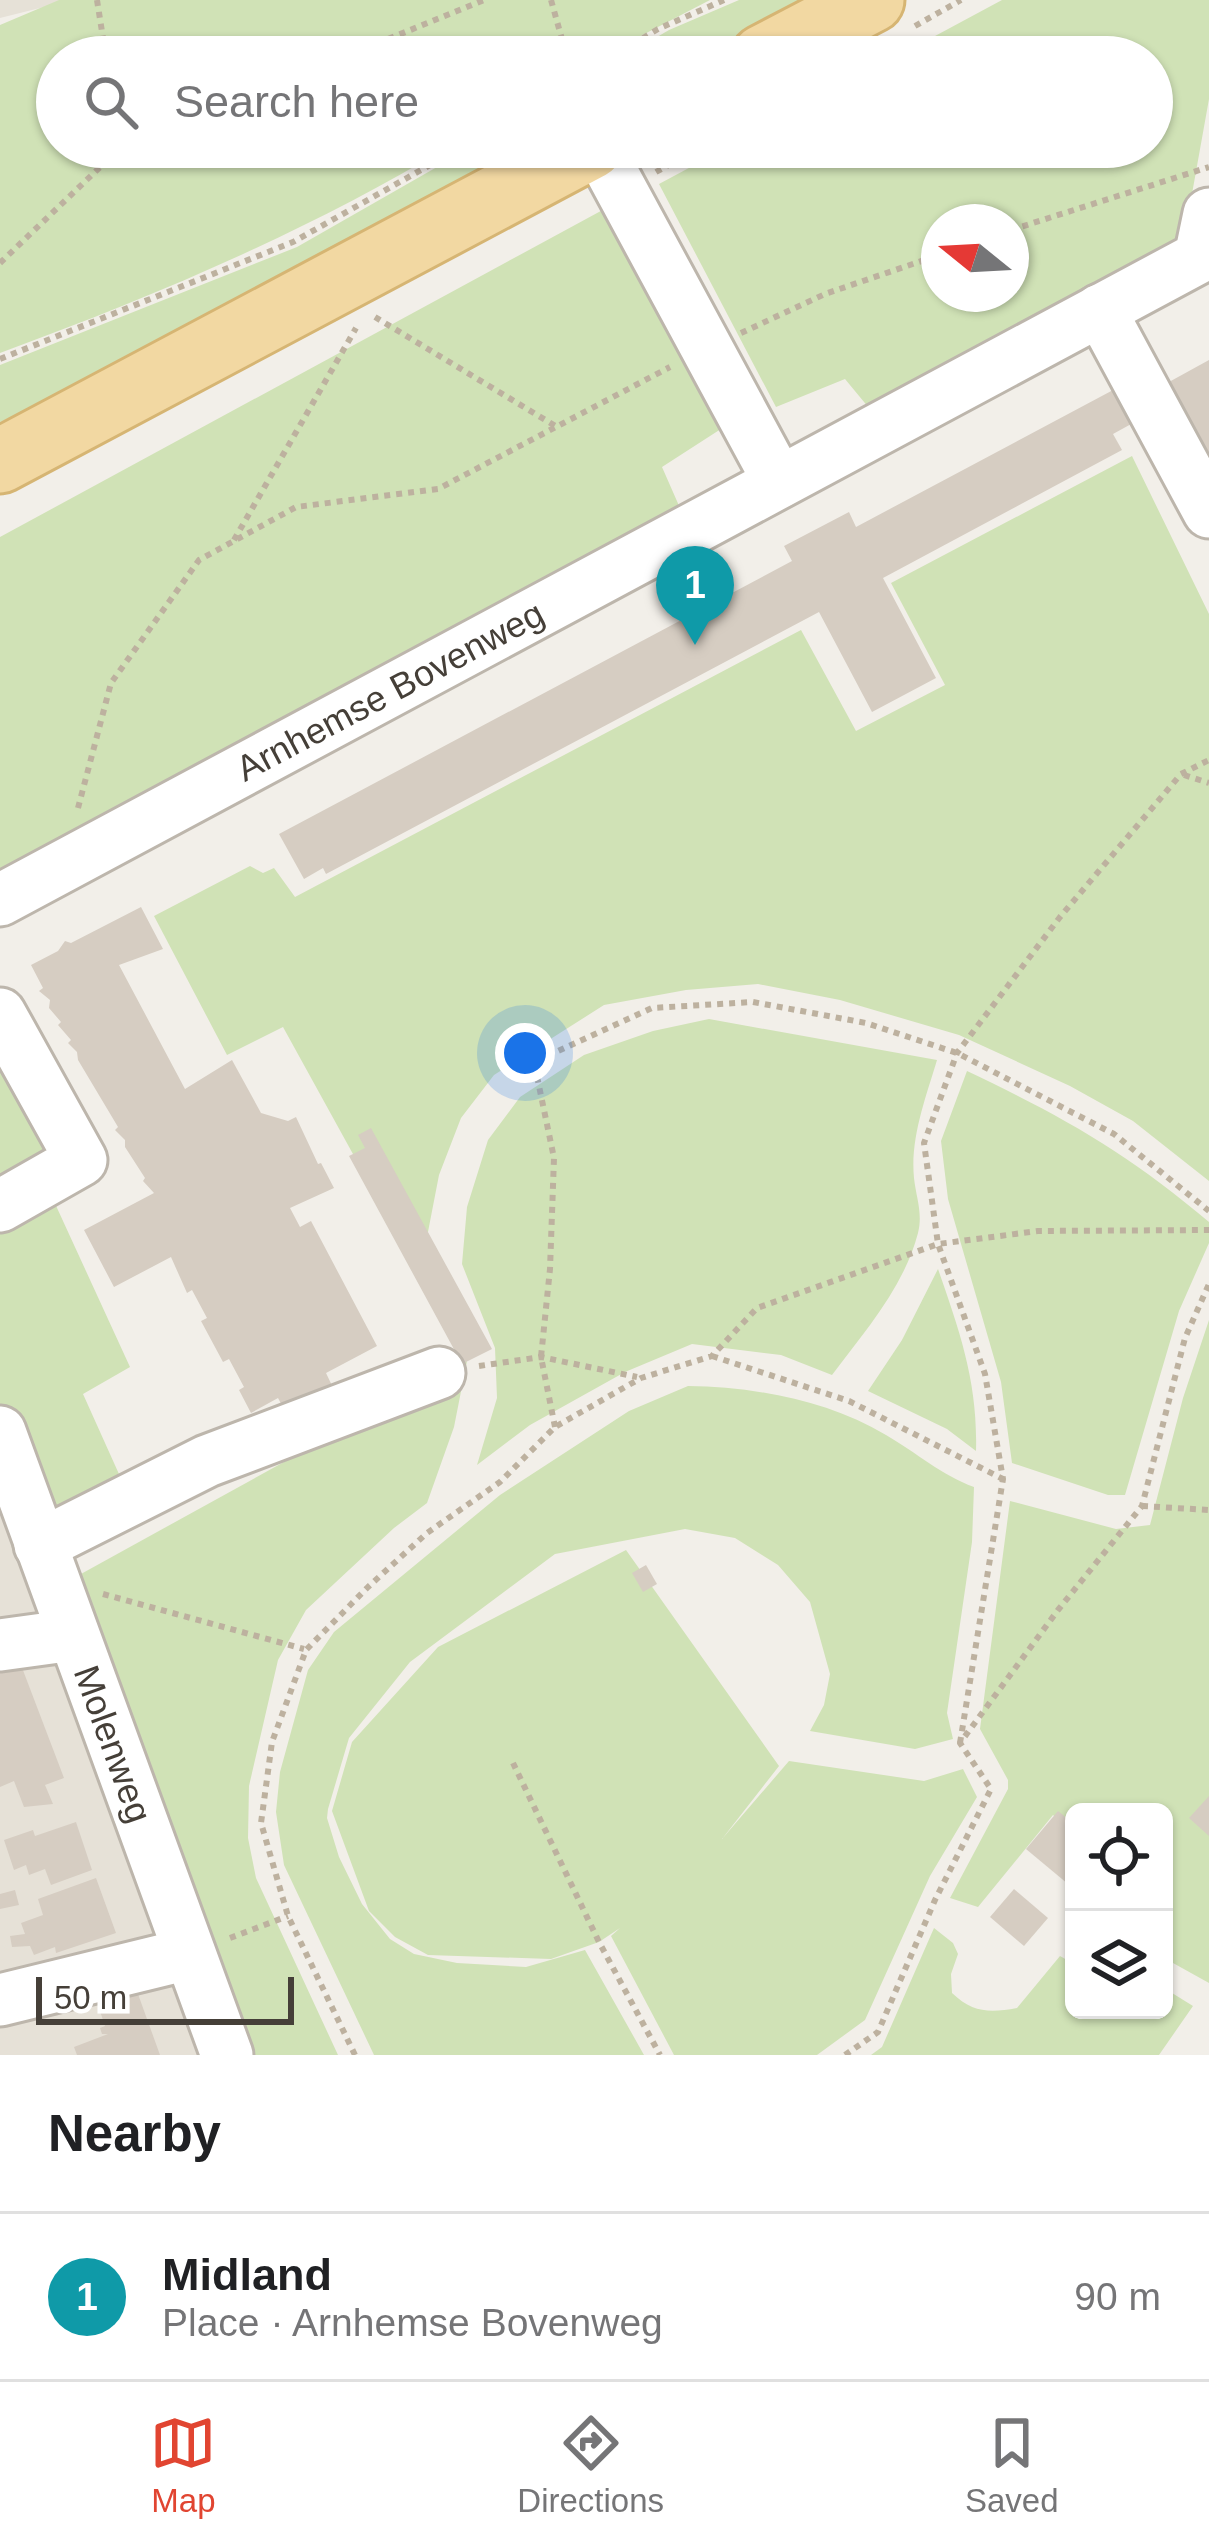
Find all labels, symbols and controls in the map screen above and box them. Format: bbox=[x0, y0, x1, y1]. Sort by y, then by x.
search box bbox=[36, 36, 1173, 168]
icon: search bbox=[78, 69, 144, 135]
text: Search here bbox=[174, 76, 419, 127]
north arrow bbox=[921, 204, 1029, 312]
pin: 1 bbox=[656, 546, 734, 645]
street label: Arnhemse Bovenweg bbox=[229, 593, 551, 789]
your location bbox=[495, 1023, 555, 1083]
street label: Molenweg bbox=[66, 1660, 160, 1828]
map controls bbox=[1065, 1803, 1173, 2019]
button: locate bbox=[1065, 1803, 1173, 1911]
button: layers bbox=[1065, 1911, 1173, 2019]
scale bar bbox=[36, 1971, 294, 2024]
text: 50 m bbox=[54, 1979, 127, 2016]
text: Nearby bbox=[48, 2105, 221, 2162]
text: Midland bbox=[162, 2249, 332, 2300]
text: 1 bbox=[76, 2275, 98, 2318]
text: 90 m bbox=[1074, 2275, 1161, 2318]
text: Place · Arnhemse Bovenweg bbox=[162, 2301, 663, 2344]
tab: Map bbox=[150, 2410, 216, 2520]
tab: Directions bbox=[517, 2410, 664, 2520]
tab: Saved bbox=[965, 2410, 1059, 2520]

